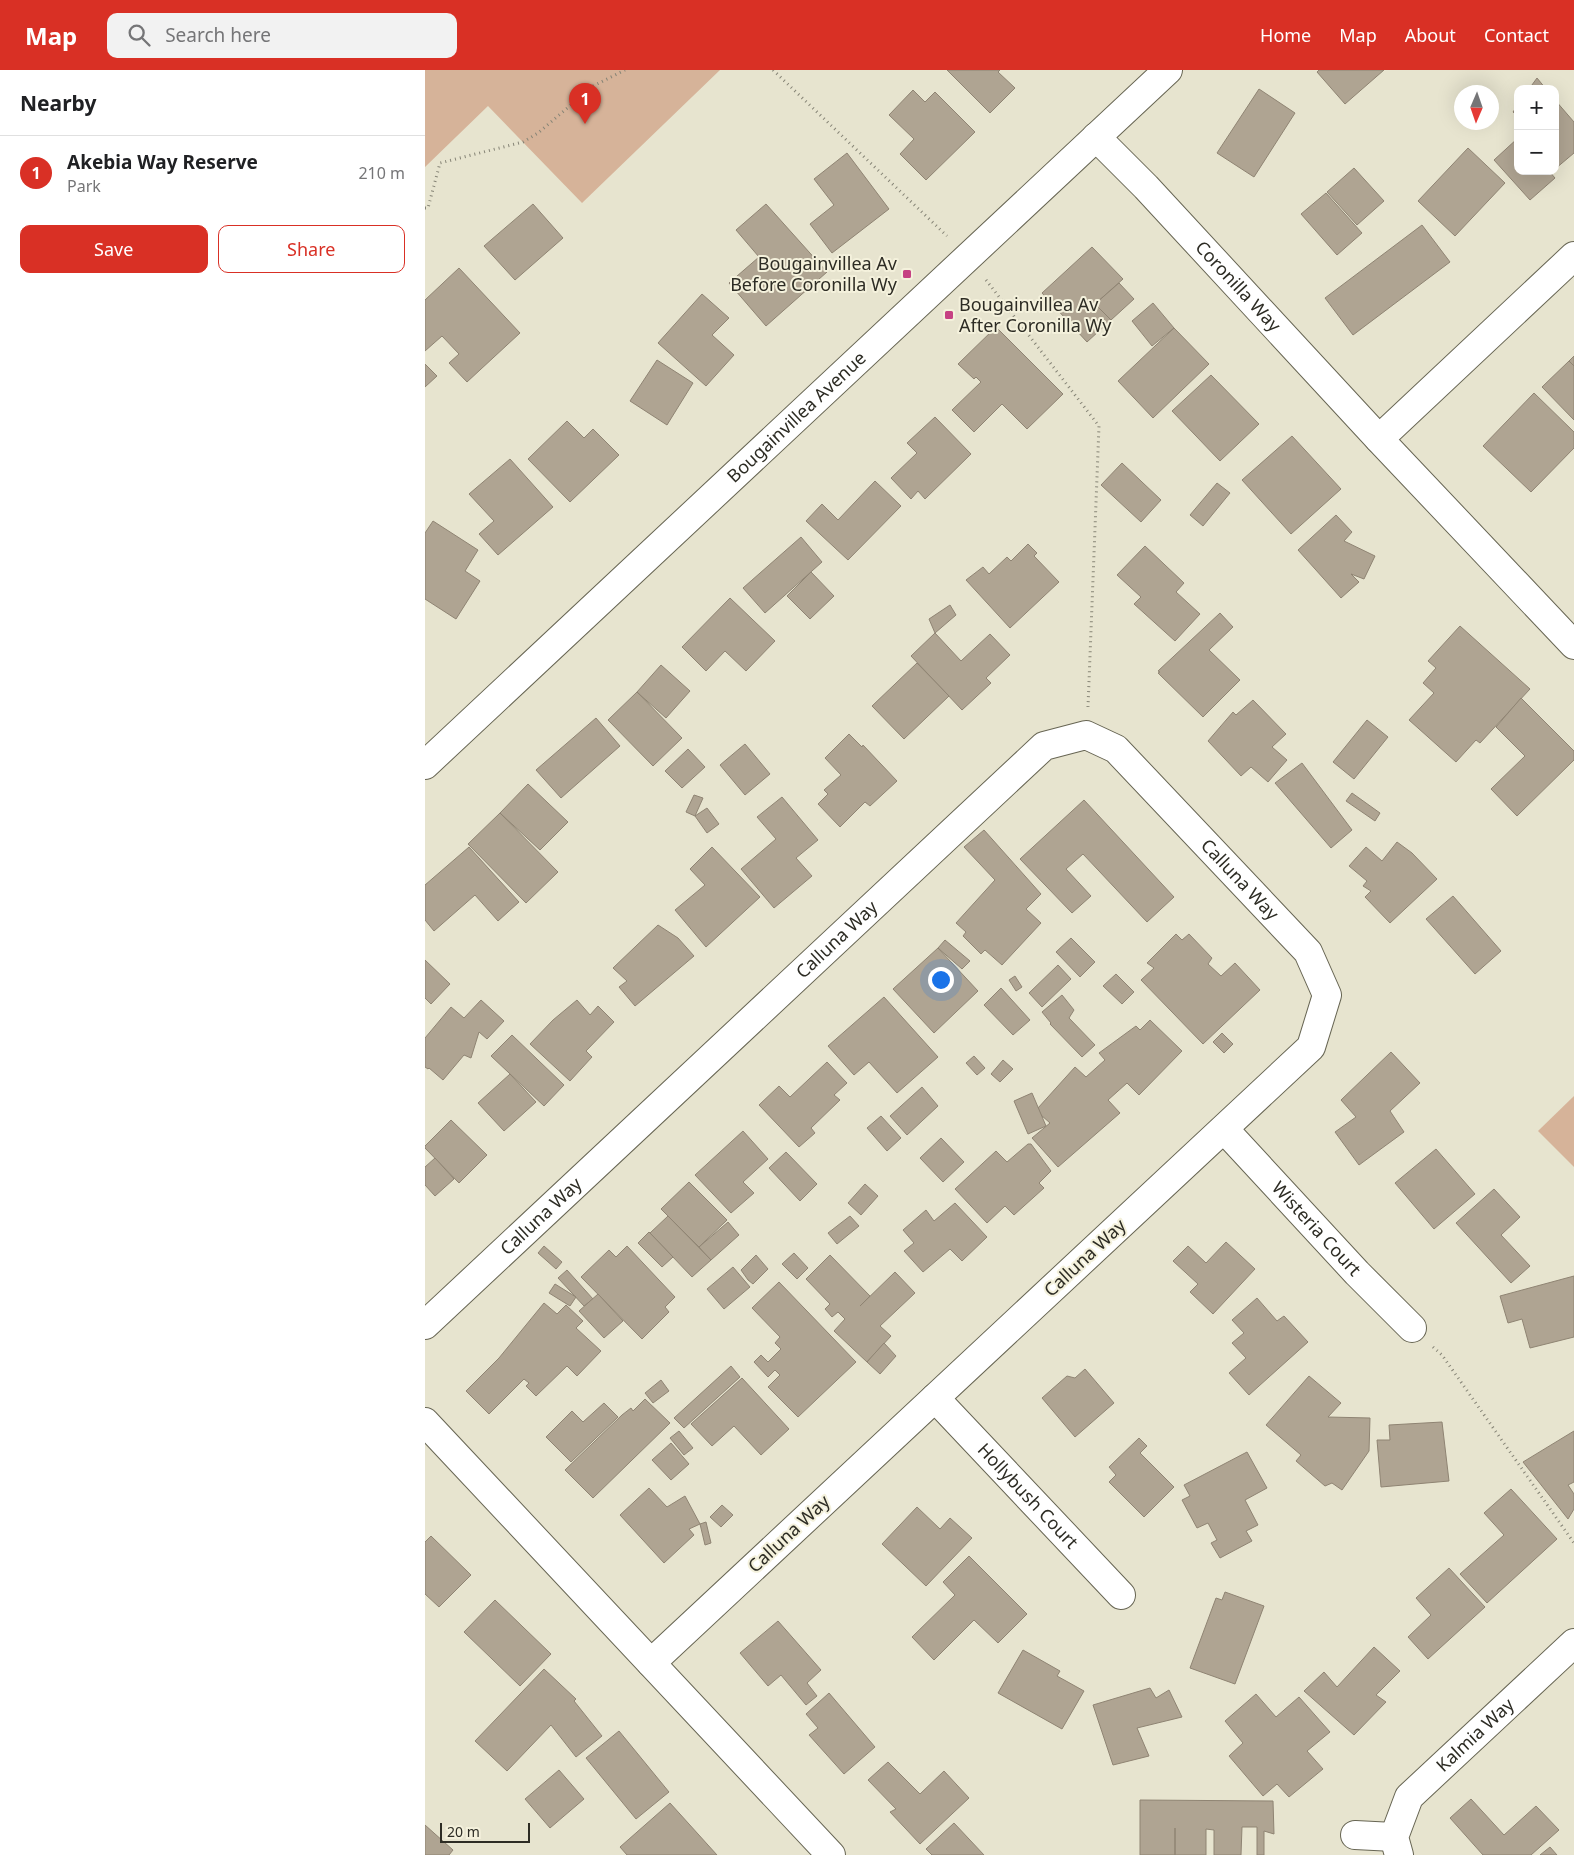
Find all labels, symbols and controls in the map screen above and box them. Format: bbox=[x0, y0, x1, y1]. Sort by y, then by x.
search box bbox=[107, 13, 457, 58]
text: Map bbox=[25, 19, 77, 52]
icon: search bbox=[125, 21, 153, 49]
text: Search here bbox=[165, 22, 271, 48]
text: Home bbox=[1260, 23, 1311, 47]
text: Map bbox=[1339, 23, 1377, 47]
text: About bbox=[1405, 23, 1456, 47]
text: Contact bbox=[1484, 23, 1549, 47]
pin: 1 bbox=[569, 83, 601, 124]
north arrow bbox=[1454, 85, 1499, 130]
map controls bbox=[1514, 85, 1559, 175]
button: + bbox=[1514, 85, 1559, 130]
text: Nearby bbox=[20, 89, 96, 117]
button: − bbox=[1514, 130, 1559, 175]
text: Akebia Way Reserve bbox=[67, 149, 258, 175]
text: 1 bbox=[31, 162, 41, 184]
text: 210 m bbox=[358, 162, 405, 184]
text: Park bbox=[67, 175, 101, 197]
button: Save bbox=[20, 225, 208, 273]
button: Share bbox=[218, 225, 405, 273]
street label: Coronilla Way bbox=[1190, 235, 1287, 337]
place label: Bougainvillea Av Before Coronilla Wy bbox=[730, 251, 898, 296]
marker: Bougainvillea Av Before Coronilla Wy bbox=[901, 268, 913, 280]
place label: Bougainvillea Av After Coronilla Wy bbox=[959, 292, 1112, 337]
marker: Bougainvillea Av After Coronilla Wy bbox=[943, 309, 955, 321]
street label: Bougainvillea Avenue bbox=[721, 346, 871, 487]
street label: Calluna Way bbox=[1196, 833, 1285, 925]
street label: Calluna Way bbox=[790, 894, 883, 983]
your location bbox=[928, 967, 954, 993]
street label: Calluna Way bbox=[494, 1171, 587, 1260]
street label: Wisteria Court bbox=[1267, 1176, 1367, 1281]
street label: Calluna Way bbox=[1038, 1213, 1131, 1301]
street label: Hollybush Court bbox=[973, 1438, 1084, 1554]
street label: Calluna Way bbox=[742, 1489, 835, 1577]
street label: Kalmia Way bbox=[1431, 1692, 1519, 1777]
scale bar bbox=[440, 1820, 530, 1843]
text: 20 m bbox=[447, 1822, 480, 1841]

